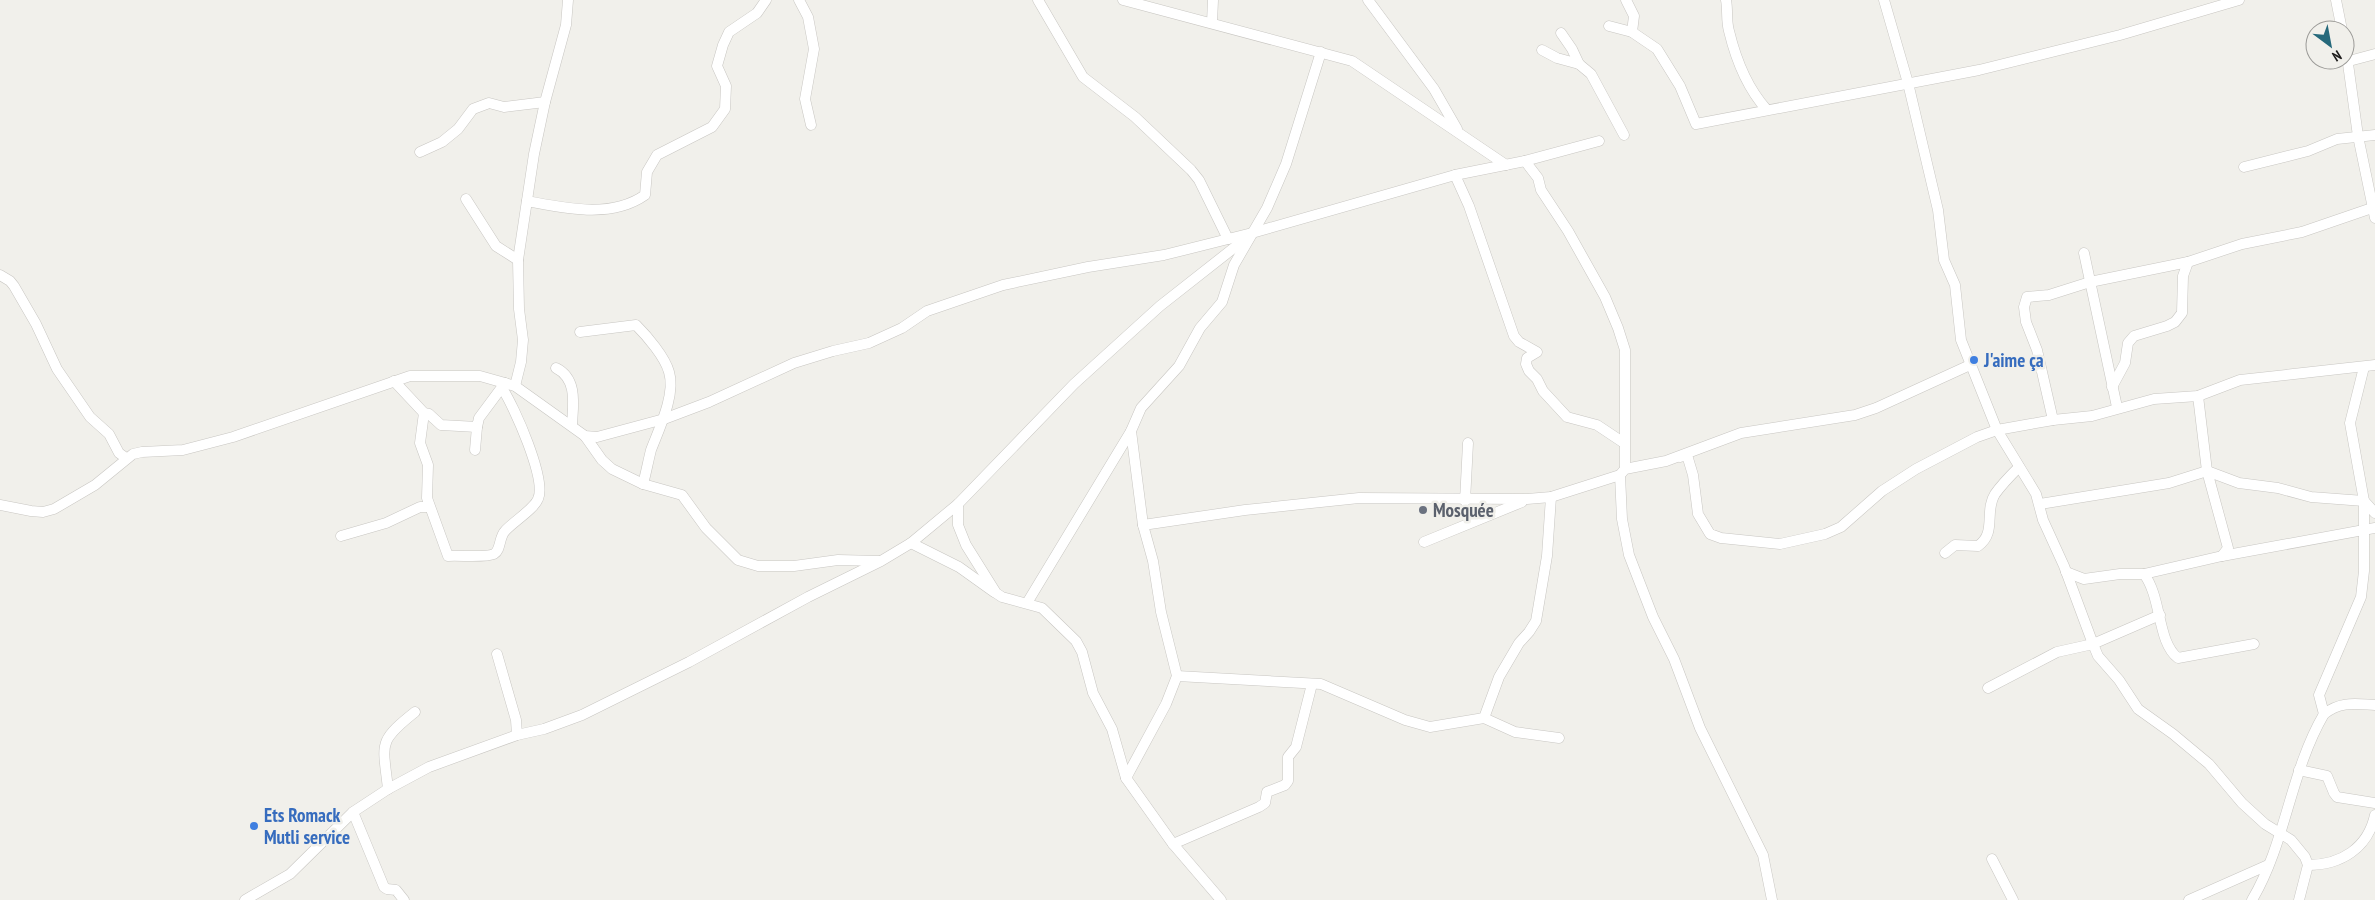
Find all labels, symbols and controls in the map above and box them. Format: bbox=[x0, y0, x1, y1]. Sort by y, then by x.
north arrow bbox=[2305, 20, 2355, 70]
text: N bbox=[2329, 46, 2345, 66]
place label: J'aime ça bbox=[1983, 348, 2044, 372]
marker: J'aime ça bbox=[1968, 354, 1980, 366]
place label: Mosquée bbox=[1433, 498, 1494, 522]
marker: Mosquée bbox=[1417, 504, 1429, 516]
place label: Ets Romack Mutli service bbox=[264, 803, 350, 849]
marker: Ets Romack Mutli service bbox=[248, 820, 260, 832]

